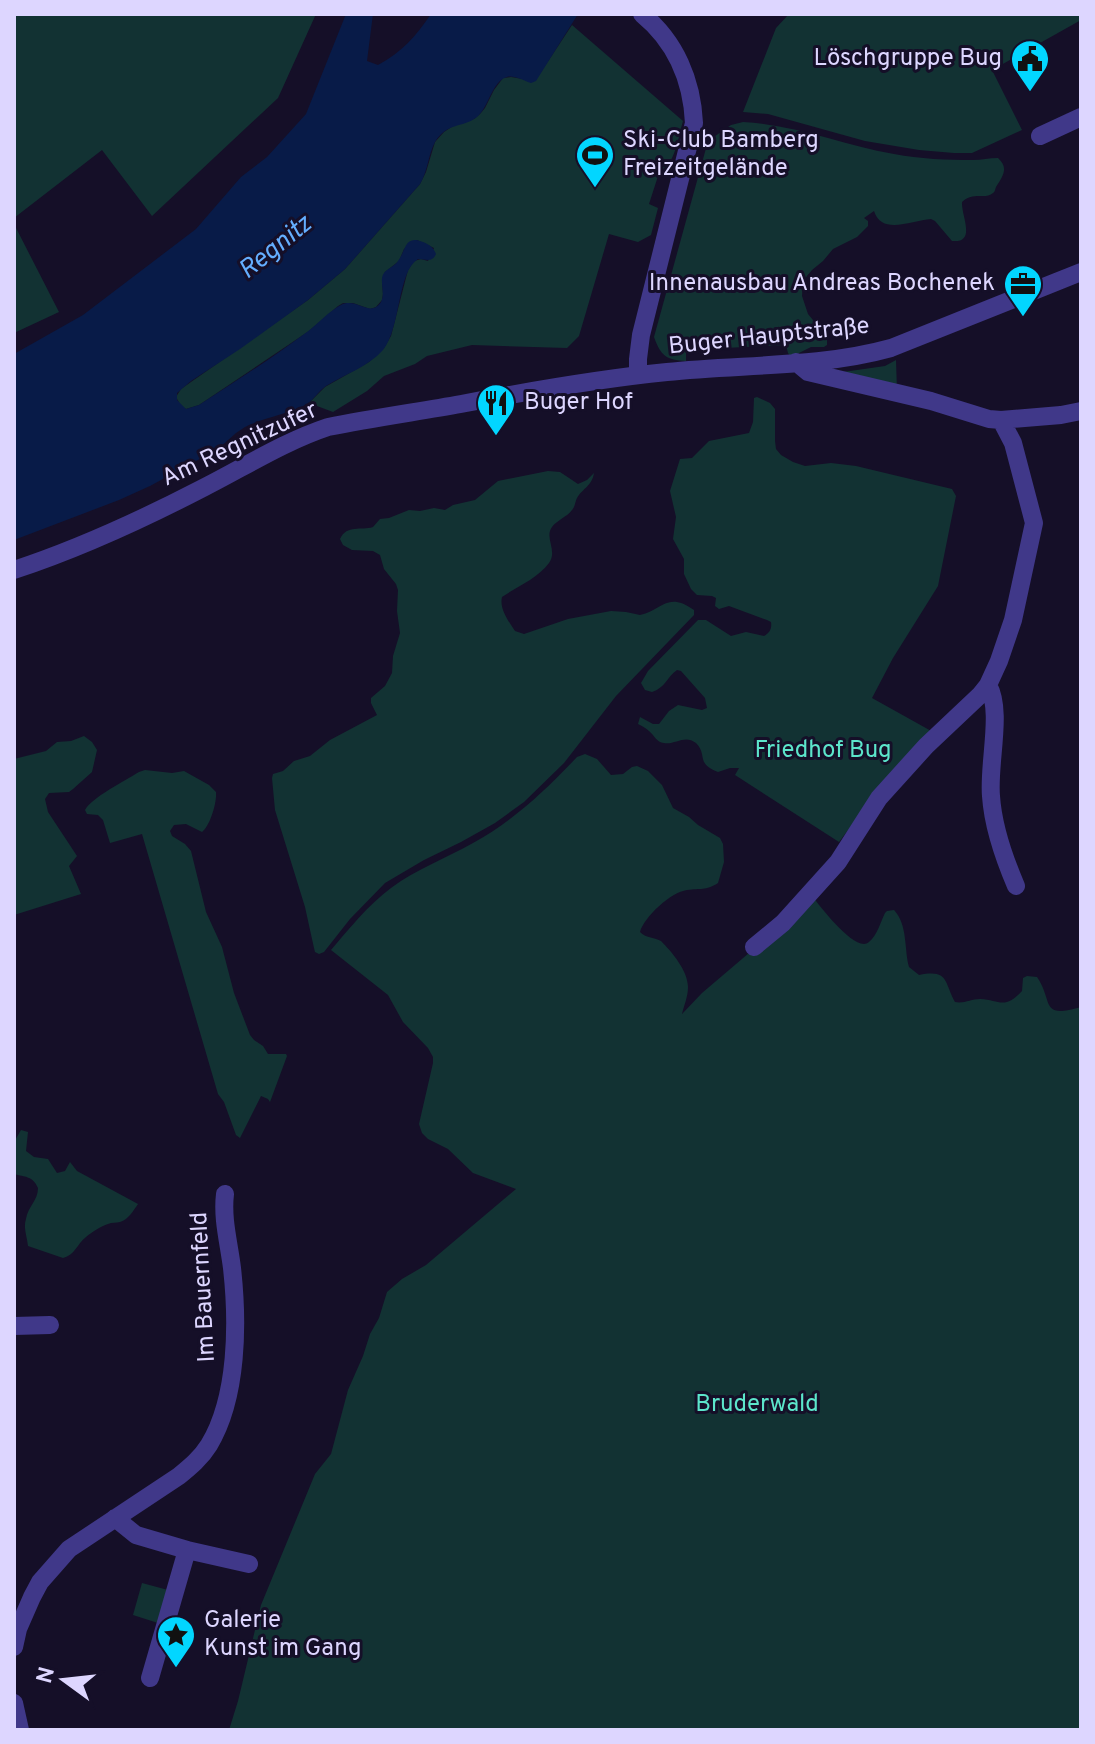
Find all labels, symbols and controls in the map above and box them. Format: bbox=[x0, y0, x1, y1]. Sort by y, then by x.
public building icon: Löschgruppe Bug bbox=[1009, 38, 1051, 93]
place label: Löschgruppe Bug bbox=[814, 44, 1002, 74]
place label: Ski-Club Bamberg Freizeitgelände bbox=[623, 126, 819, 184]
sports icon: Ski-Club Bamberg Freizeitgelände bbox=[574, 134, 616, 189]
water label: Regnitz bbox=[233, 208, 320, 288]
office icon: Innenausbau Andreas Bochenek bbox=[1002, 263, 1044, 318]
place label: Innenausbau Andreas Bochenek bbox=[649, 269, 995, 299]
street label: Buger Hauptstraße bbox=[667, 312, 871, 362]
restaurant icon: Buger Hof bbox=[475, 382, 517, 437]
place label: Buger Hof bbox=[524, 388, 633, 418]
street label: Am Regnitzufer bbox=[157, 396, 323, 494]
park label: Friedhof Bug bbox=[754, 736, 892, 766]
street label: Im Bauernfeld bbox=[185, 1211, 223, 1363]
park label: Bruderwald bbox=[695, 1390, 819, 1420]
place label: Galerie Kunst im Gang bbox=[204, 1606, 362, 1664]
place icon: Galerie Kunst im Gang bbox=[155, 1614, 197, 1669]
north arrow bbox=[24, 1640, 104, 1720]
text: N bbox=[32, 1664, 62, 1687]

